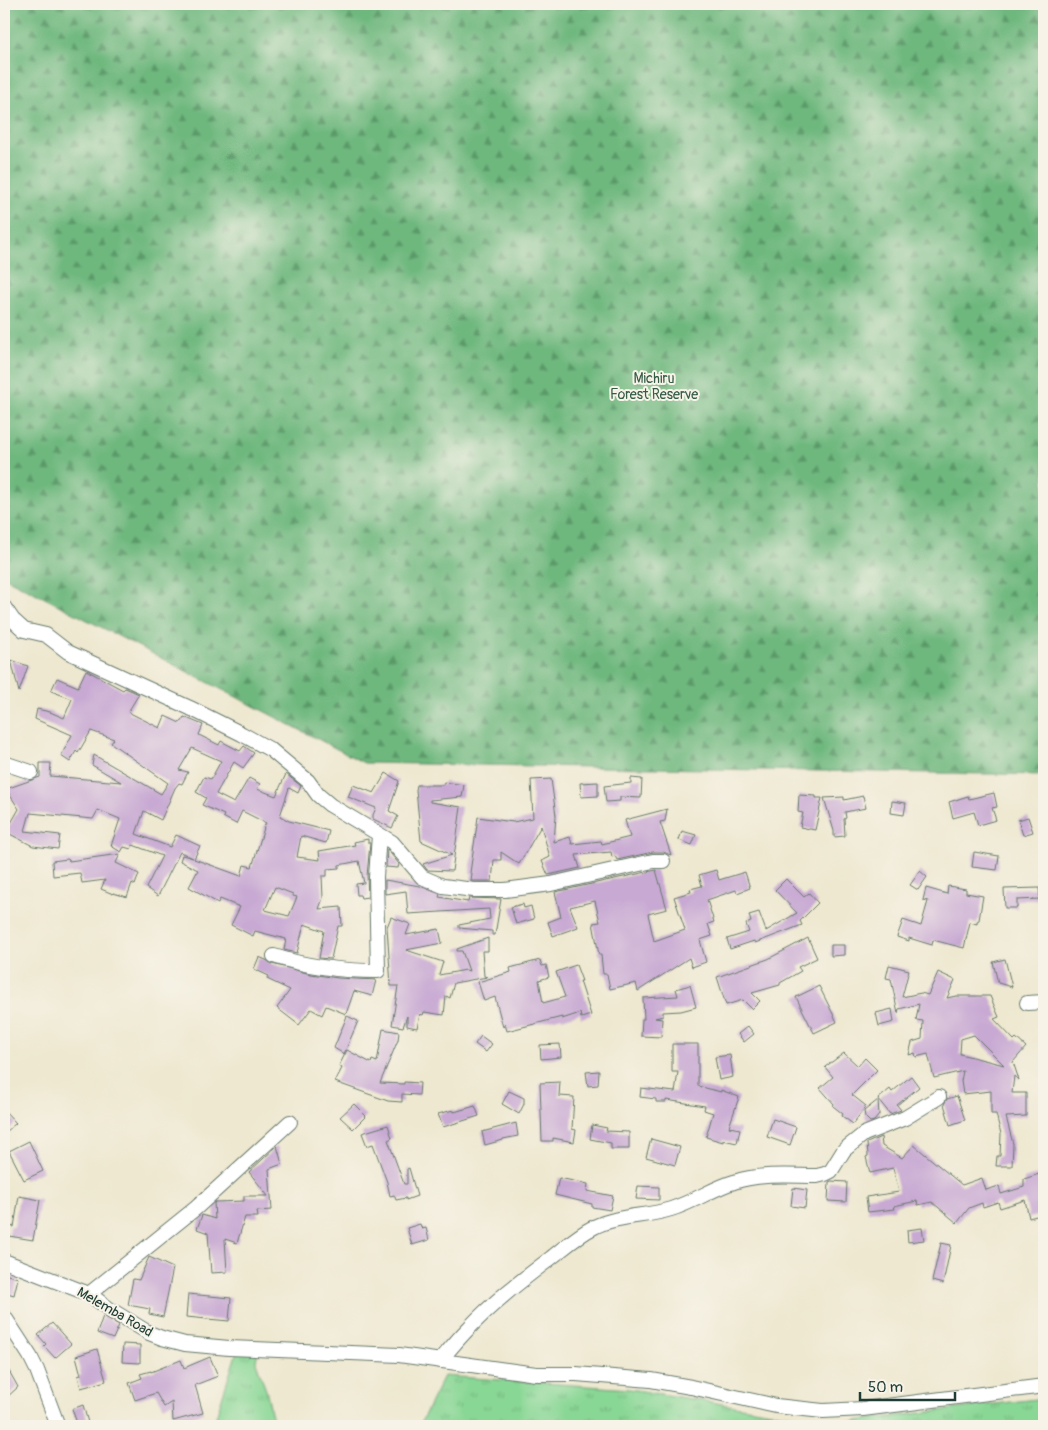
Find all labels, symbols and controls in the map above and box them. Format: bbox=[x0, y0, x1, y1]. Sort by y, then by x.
park label: Michiru Forest Reserve bbox=[610, 370, 698, 403]
street label: Melemba Road bbox=[74, 1283, 156, 1341]
scale bar bbox=[860, 1370, 956, 1402]
text: 50 m bbox=[868, 1378, 903, 1397]

